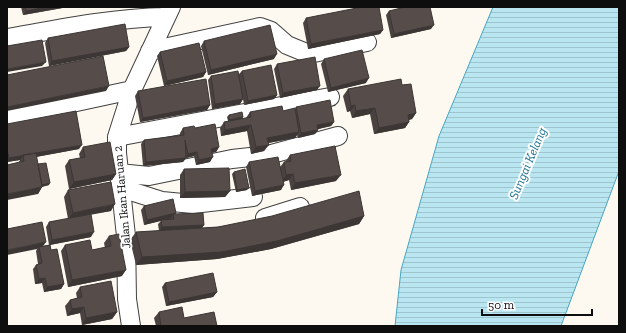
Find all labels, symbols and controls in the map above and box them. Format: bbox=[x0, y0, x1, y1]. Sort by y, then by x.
water label: Sungai Kelang bbox=[506, 125, 549, 201]
street label: Jalan Ikan Haruan 2 bbox=[111, 145, 133, 249]
scale bar bbox=[482, 291, 592, 317]
text: 50 m bbox=[488, 298, 515, 312]

